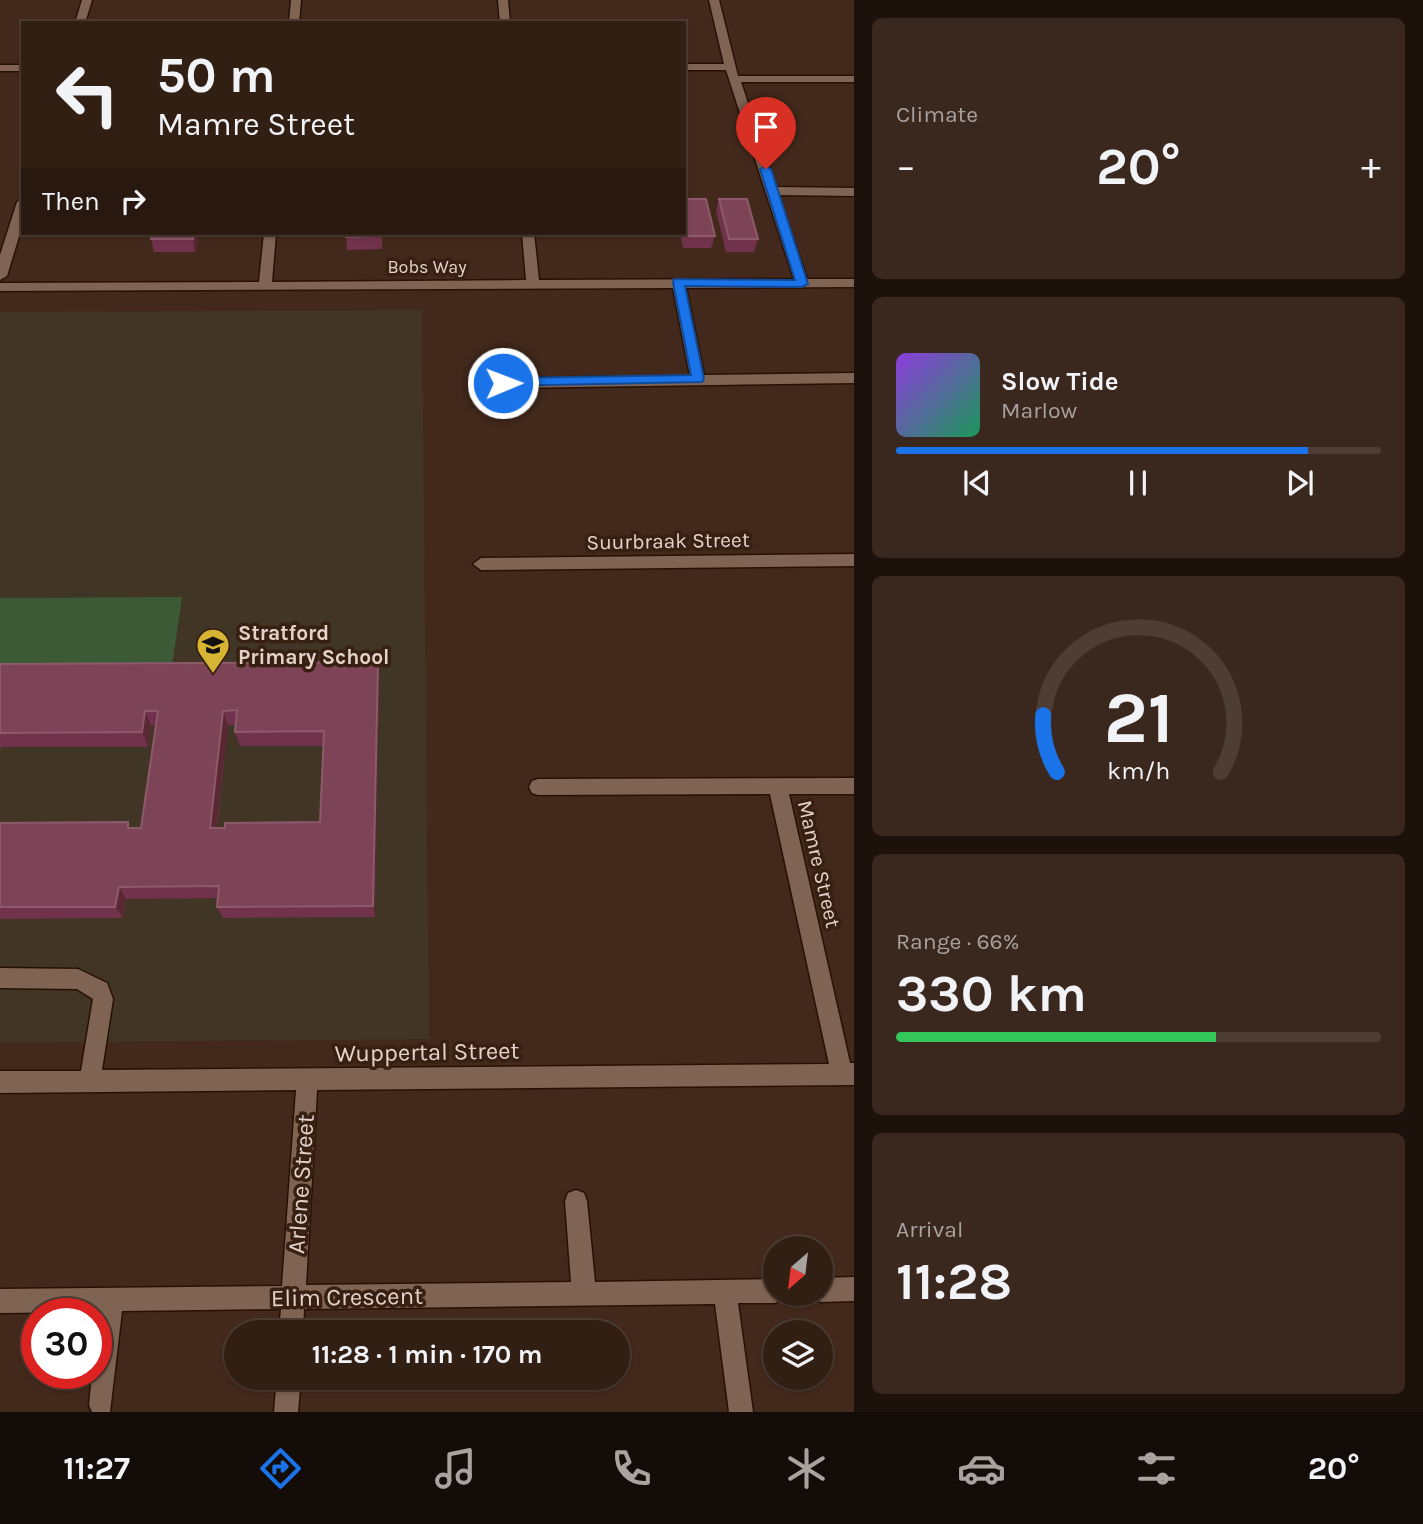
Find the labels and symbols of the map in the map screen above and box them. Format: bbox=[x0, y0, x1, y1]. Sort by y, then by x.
pin bbox=[736, 97, 796, 169]
street label: Bobs Way bbox=[387, 256, 467, 278]
position arrow bbox=[466, 346, 540, 420]
street label: Suurbraak Street bbox=[586, 528, 750, 554]
place label: Stratford Primary School bbox=[238, 621, 389, 669]
school or university icon: Stratford Primary School bbox=[194, 626, 232, 675]
street label: Mamre Street bbox=[793, 798, 845, 930]
street label: Wuppertal Street bbox=[334, 1036, 520, 1068]
street label: Arlene Street bbox=[282, 1113, 320, 1255]
north arrow bbox=[763, 1236, 833, 1306]
street label: Elim Crescent bbox=[271, 1282, 423, 1312]
speed limit sign: 30 bbox=[21, 1298, 112, 1389]

